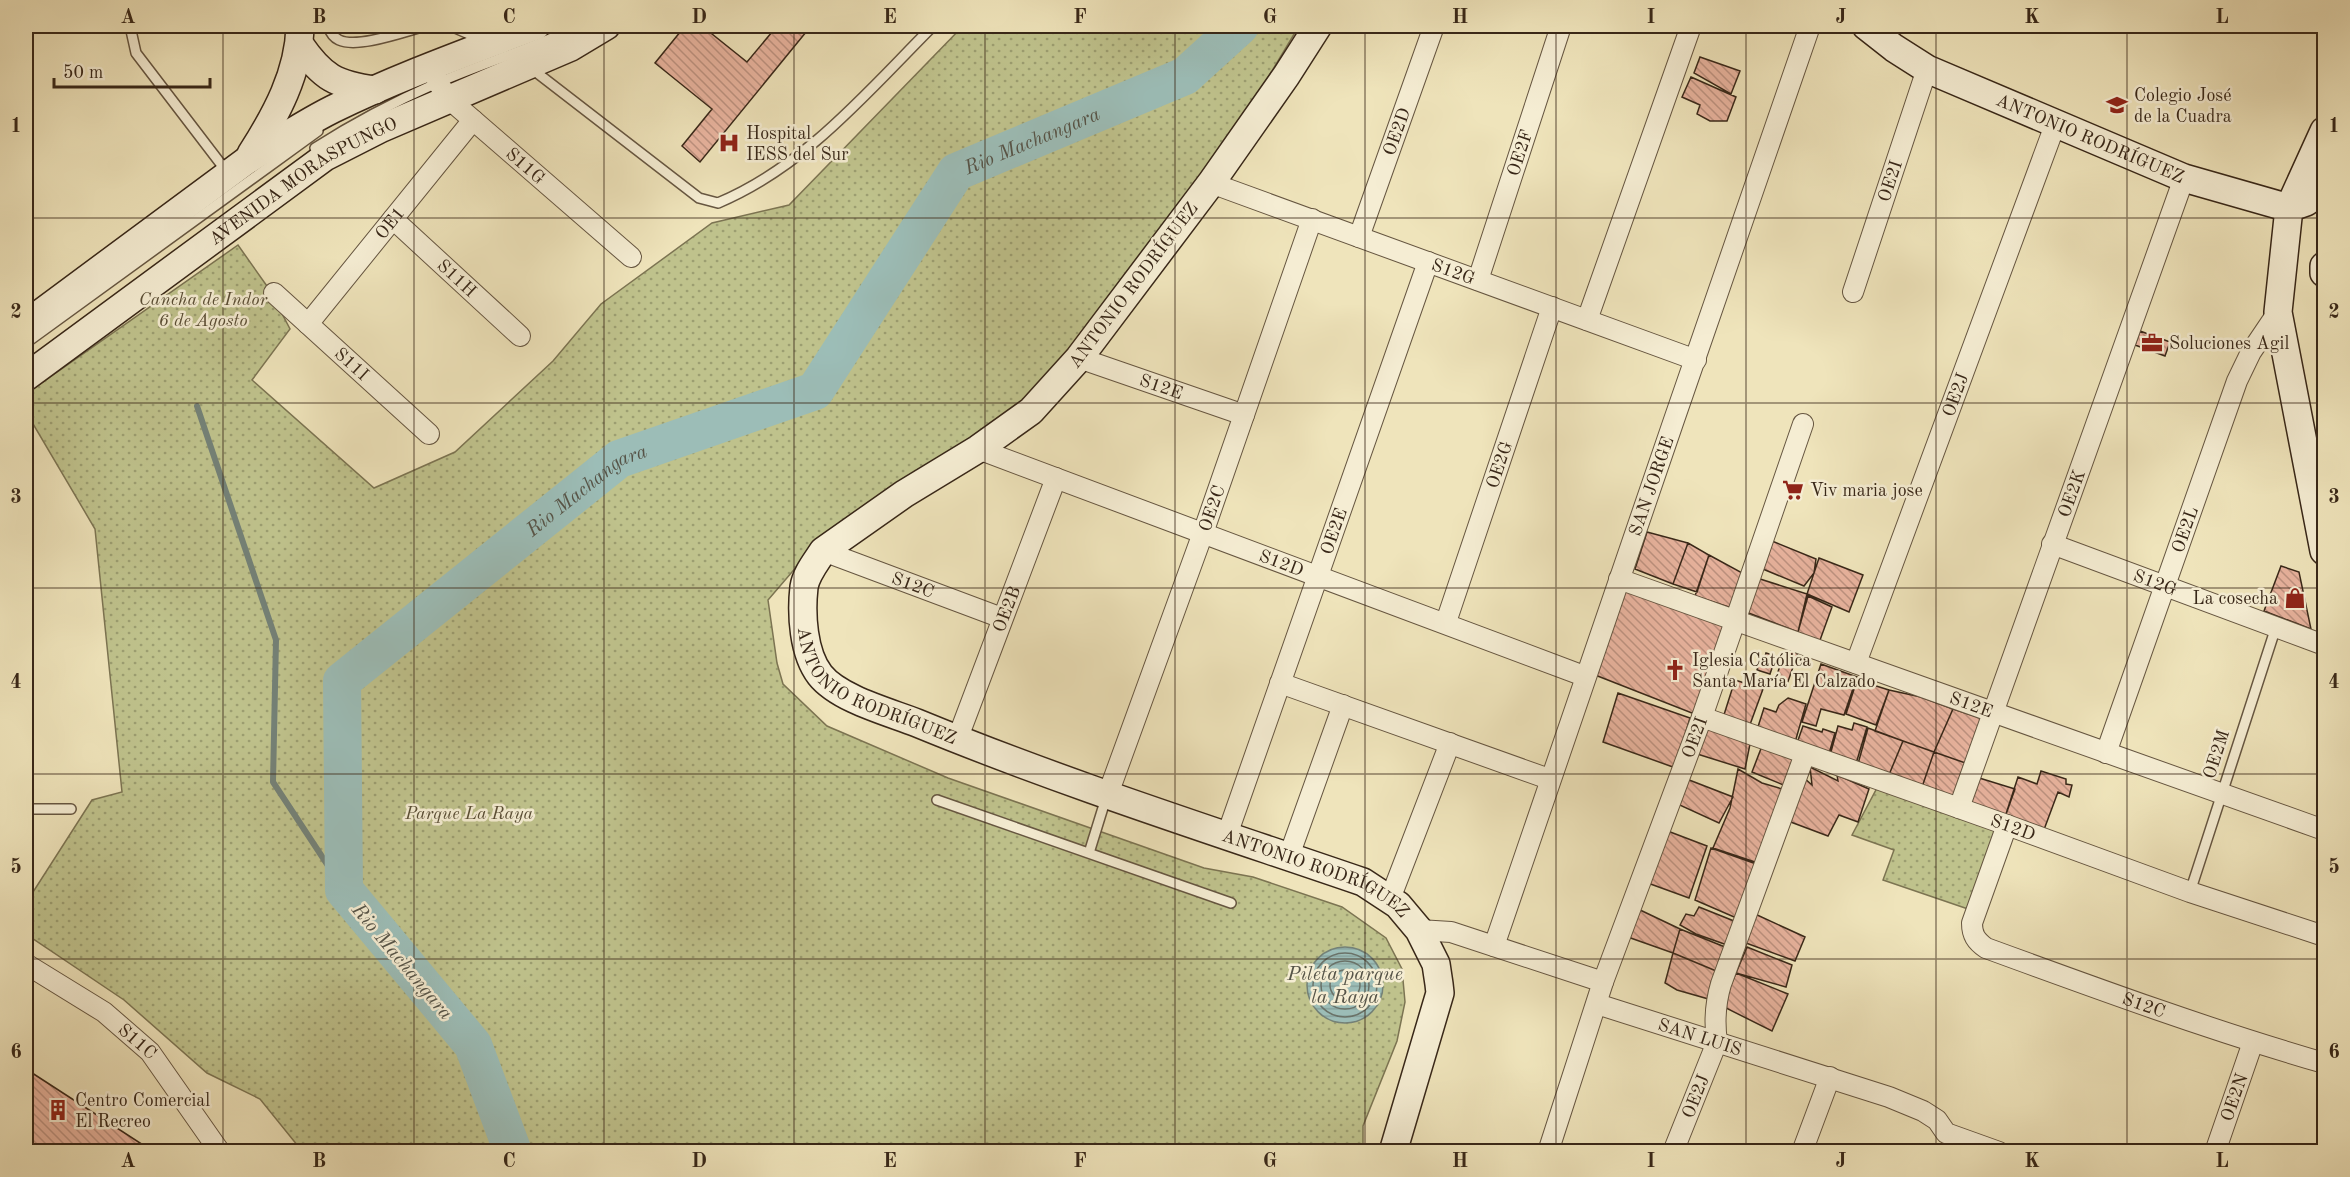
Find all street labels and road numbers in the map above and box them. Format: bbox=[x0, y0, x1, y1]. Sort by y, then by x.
street label: ANTONIO RODRÍGUEZ bbox=[1993, 91, 2187, 187]
street label: OE2D bbox=[1381, 105, 1414, 158]
street label: AVENIDA MORASPUNGO bbox=[206, 115, 400, 249]
street label: OE2F bbox=[1505, 127, 1537, 178]
street label: S11G bbox=[502, 145, 548, 188]
street label: OE2I bbox=[1876, 158, 1906, 204]
street label: ANTONIO RODRÍGUEZ bbox=[1063, 197, 1202, 372]
street label: OE1 bbox=[372, 204, 409, 243]
street label: S11H bbox=[433, 256, 479, 301]
street label: S12G bbox=[1429, 256, 1477, 289]
street label: S11I bbox=[330, 345, 372, 384]
street label: OE2J bbox=[1940, 371, 1973, 419]
street label: S12E bbox=[1137, 372, 1185, 403]
street label: SAN JORGE bbox=[1627, 434, 1678, 539]
street label: OE2G bbox=[1484, 439, 1516, 491]
street label: OE2K bbox=[2056, 468, 2089, 520]
street label: OE2C bbox=[1196, 483, 1229, 534]
street label: OE2L bbox=[2169, 504, 2202, 555]
street label: OE2E bbox=[1318, 506, 1351, 557]
street label: S12D bbox=[1256, 547, 1306, 580]
street label: S12G bbox=[2131, 567, 2179, 600]
street label: S12C bbox=[889, 569, 936, 602]
street label: OE2B bbox=[991, 584, 1024, 635]
street label: ANTONIO RODRÍGUEZ bbox=[794, 626, 959, 748]
street label: S12E bbox=[1947, 689, 1995, 721]
street label: OE2I bbox=[1679, 715, 1711, 761]
street label: OE2M bbox=[2201, 727, 2233, 781]
street label: S12D bbox=[1988, 812, 2037, 845]
street label: ANTONIO RODRÍGUEZ bbox=[1220, 827, 1412, 921]
street label: S12C bbox=[2120, 990, 2167, 1022]
street label: SAN LUIS bbox=[1656, 1016, 1744, 1059]
street label: S11C bbox=[114, 1021, 159, 1063]
street label: OE2N bbox=[2218, 1071, 2251, 1124]
street label: OE2J bbox=[1679, 1072, 1713, 1121]

